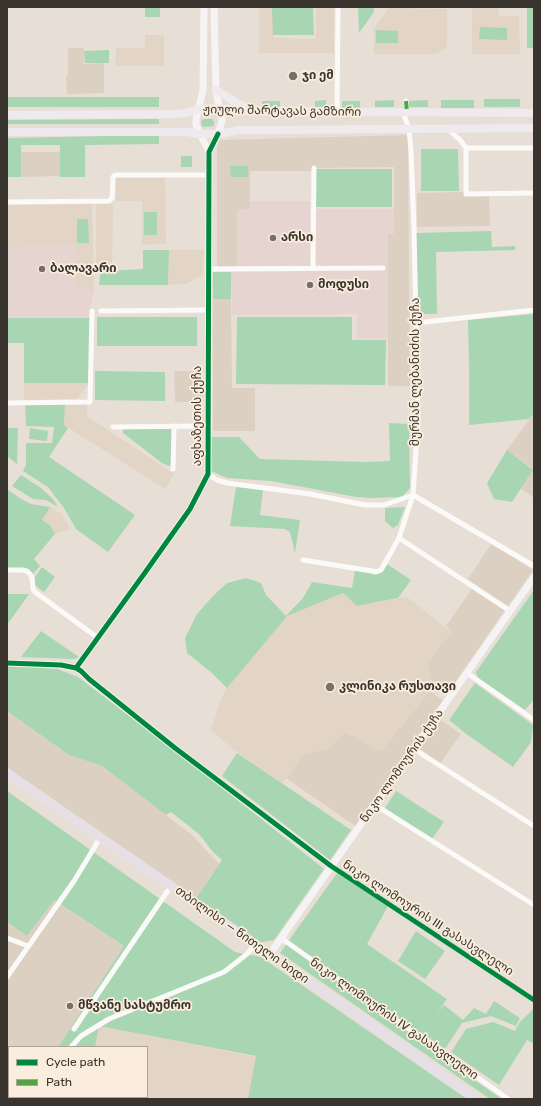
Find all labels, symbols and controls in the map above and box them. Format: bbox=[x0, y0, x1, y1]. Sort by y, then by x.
place label: ჯი ემ bbox=[302, 69, 334, 83]
marker: ჯი ემ bbox=[287, 70, 299, 82]
street label: ჟიული შარტავას გამზირი bbox=[203, 102, 361, 120]
place label: არსი bbox=[281, 231, 313, 245]
marker: არსი bbox=[268, 233, 278, 243]
place label: ბალავარი bbox=[50, 262, 117, 276]
marker: ბალავარი bbox=[37, 264, 47, 274]
place label: მოდუსი bbox=[318, 278, 369, 292]
marker: მოდუსი bbox=[305, 280, 315, 290]
street label: მურმან ლებანიძის ქუჩა bbox=[409, 298, 423, 446]
street label: აფხაზეთის ქუჩა bbox=[191, 366, 205, 466]
place label: კლინიკა რუსთავი bbox=[339, 680, 456, 694]
marker: კლინიკა რუსთავი bbox=[324, 681, 336, 693]
street label: ნიკო ლომოურის ქუჩა bbox=[357, 707, 447, 825]
street label: ნიკო ლომოურის III გასასვლელი bbox=[340, 857, 516, 979]
street label: თბილისი — წითელი ხიდი bbox=[172, 883, 312, 987]
street label: ნიკო ლომოურის IV გასასვლელი bbox=[307, 955, 481, 1083]
place label: მწვანე სასტუმრო bbox=[78, 999, 191, 1013]
marker: მწვანე სასტუმრო bbox=[65, 1001, 75, 1011]
legend bbox=[8, 1046, 148, 1098]
text: Cycle path bbox=[46, 1055, 105, 1069]
text: Path bbox=[46, 1075, 72, 1089]

